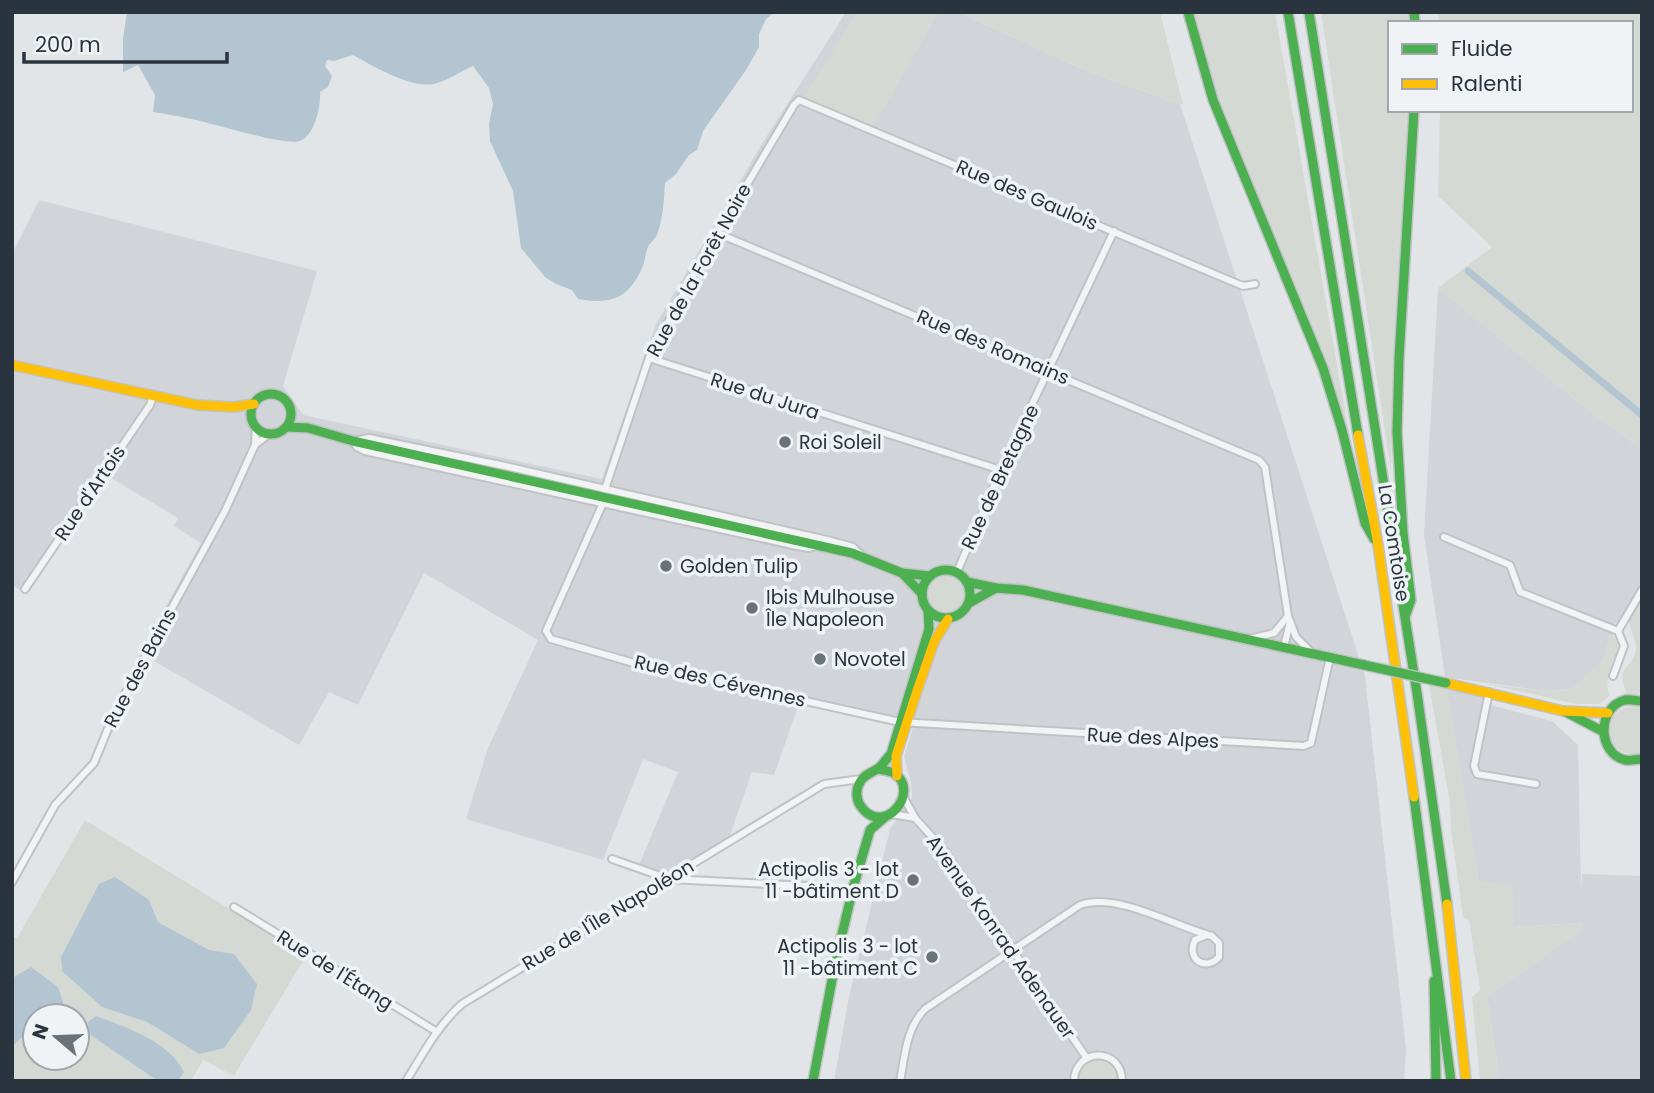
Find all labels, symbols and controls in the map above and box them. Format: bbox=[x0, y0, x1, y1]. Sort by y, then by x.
scale bar bbox=[24, 21, 228, 65]
legend bbox=[1388, 21, 1633, 112]
text: 200 m bbox=[35, 30, 101, 59]
text: Fluide bbox=[1451, 34, 1513, 63]
text: Ralenti bbox=[1451, 69, 1522, 98]
street label: Rue des Gaulois bbox=[952, 153, 1102, 237]
street label: Rue de la Forêt Noire bbox=[640, 178, 758, 362]
street label: Rue des Romains bbox=[913, 303, 1073, 391]
street label: Rue du Jura bbox=[707, 366, 823, 426]
street label: Rue de Bretagne bbox=[955, 400, 1045, 554]
place label: Roi Soleil bbox=[799, 429, 882, 456]
marker: Roi Soleil bbox=[777, 434, 793, 450]
street label: Rue d'Artois bbox=[48, 440, 132, 546]
street label: La Comtoise bbox=[1371, 483, 1417, 603]
place label: Golden Tulip bbox=[680, 553, 798, 580]
marker: Golden Tulip bbox=[658, 558, 674, 574]
place label: Ibis Mulhouse Île Napoleon bbox=[765, 584, 895, 633]
marker: Ibis Mulhouse Île Napoleon bbox=[744, 600, 760, 616]
street label: Rue des Bains bbox=[97, 604, 183, 732]
place label: Novotel bbox=[834, 646, 906, 673]
street label: Rue des Cévennes bbox=[632, 648, 808, 714]
marker: Novotel bbox=[812, 651, 828, 667]
street label: Rue des Alpes bbox=[1086, 721, 1220, 755]
street label: Avenue Konrad Adenauer bbox=[920, 830, 1082, 1044]
street label: Rue de l'Île Napoléon bbox=[517, 853, 699, 977]
place label: Actipolis 3 - lot 11 -bâtiment D bbox=[758, 856, 899, 905]
marker: Actipolis 3 - lot 11 -bâtiment D bbox=[905, 872, 921, 888]
street label: Rue de l'Étang bbox=[272, 923, 398, 1017]
place label: Actipolis 3 - lot 11 -bâtiment C bbox=[777, 933, 918, 982]
marker: Actipolis 3 - lot 11 -bâtiment C bbox=[924, 949, 940, 965]
north arrow bbox=[21, 1002, 91, 1072]
text: N bbox=[25, 1020, 55, 1043]

